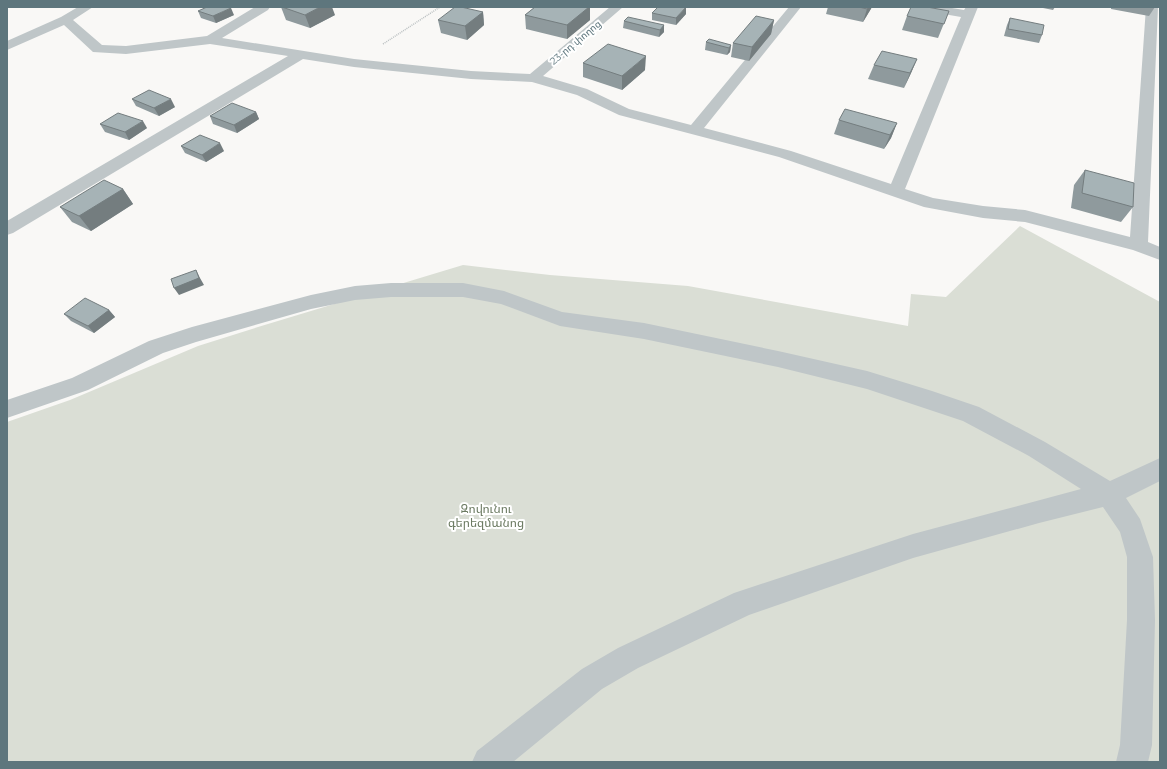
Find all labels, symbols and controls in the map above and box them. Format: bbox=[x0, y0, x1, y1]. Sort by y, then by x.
street label: 23-րդ փողոց bbox=[547, 17, 604, 68]
park label: Զովունու գերեզմանոց bbox=[448, 501, 524, 530]

